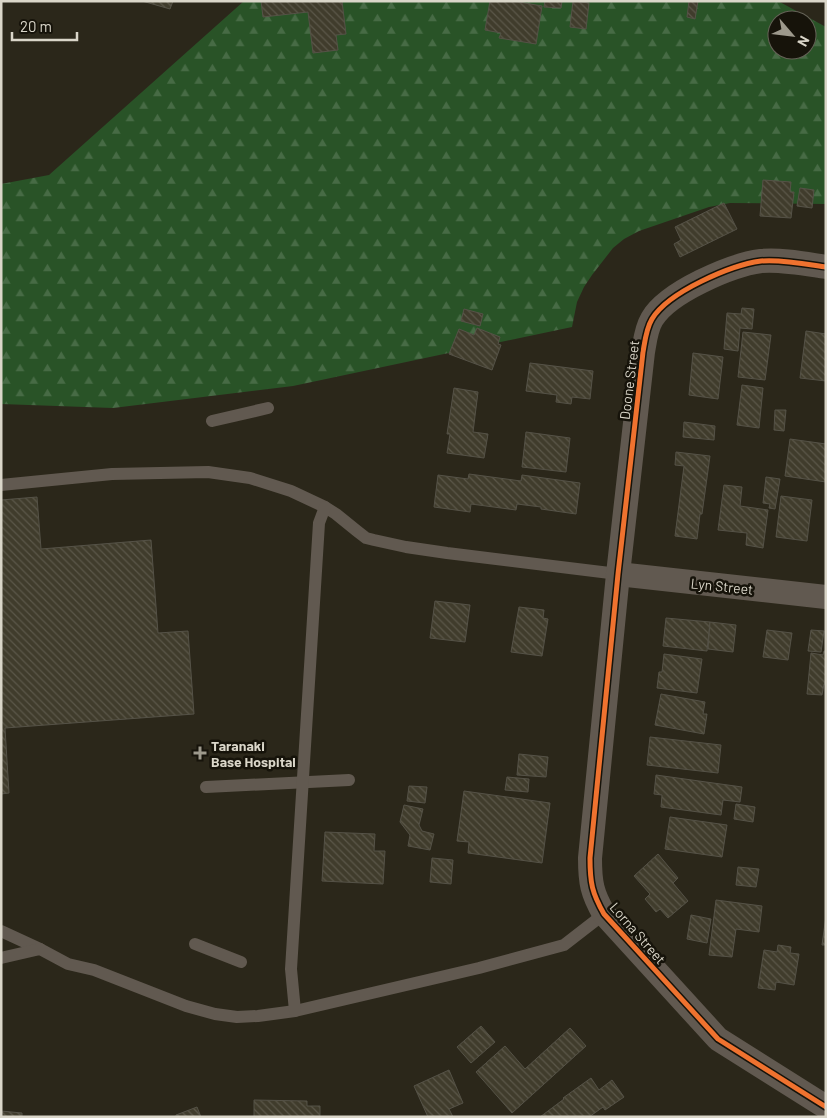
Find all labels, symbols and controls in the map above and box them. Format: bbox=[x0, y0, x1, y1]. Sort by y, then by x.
scale bar bbox=[12, 10, 78, 42]
north arrow bbox=[767, 10, 817, 60]
text: 20 m bbox=[20, 17, 52, 35]
text: N bbox=[794, 33, 814, 49]
street label: Doone Street bbox=[616, 339, 642, 421]
street label: Lyn Street bbox=[690, 574, 754, 598]
place label: Taranaki Base Hospital bbox=[211, 737, 296, 770]
marker: Taranaki Base Hospital bbox=[193, 746, 207, 760]
street label: Lorna Street bbox=[607, 899, 669, 967]

